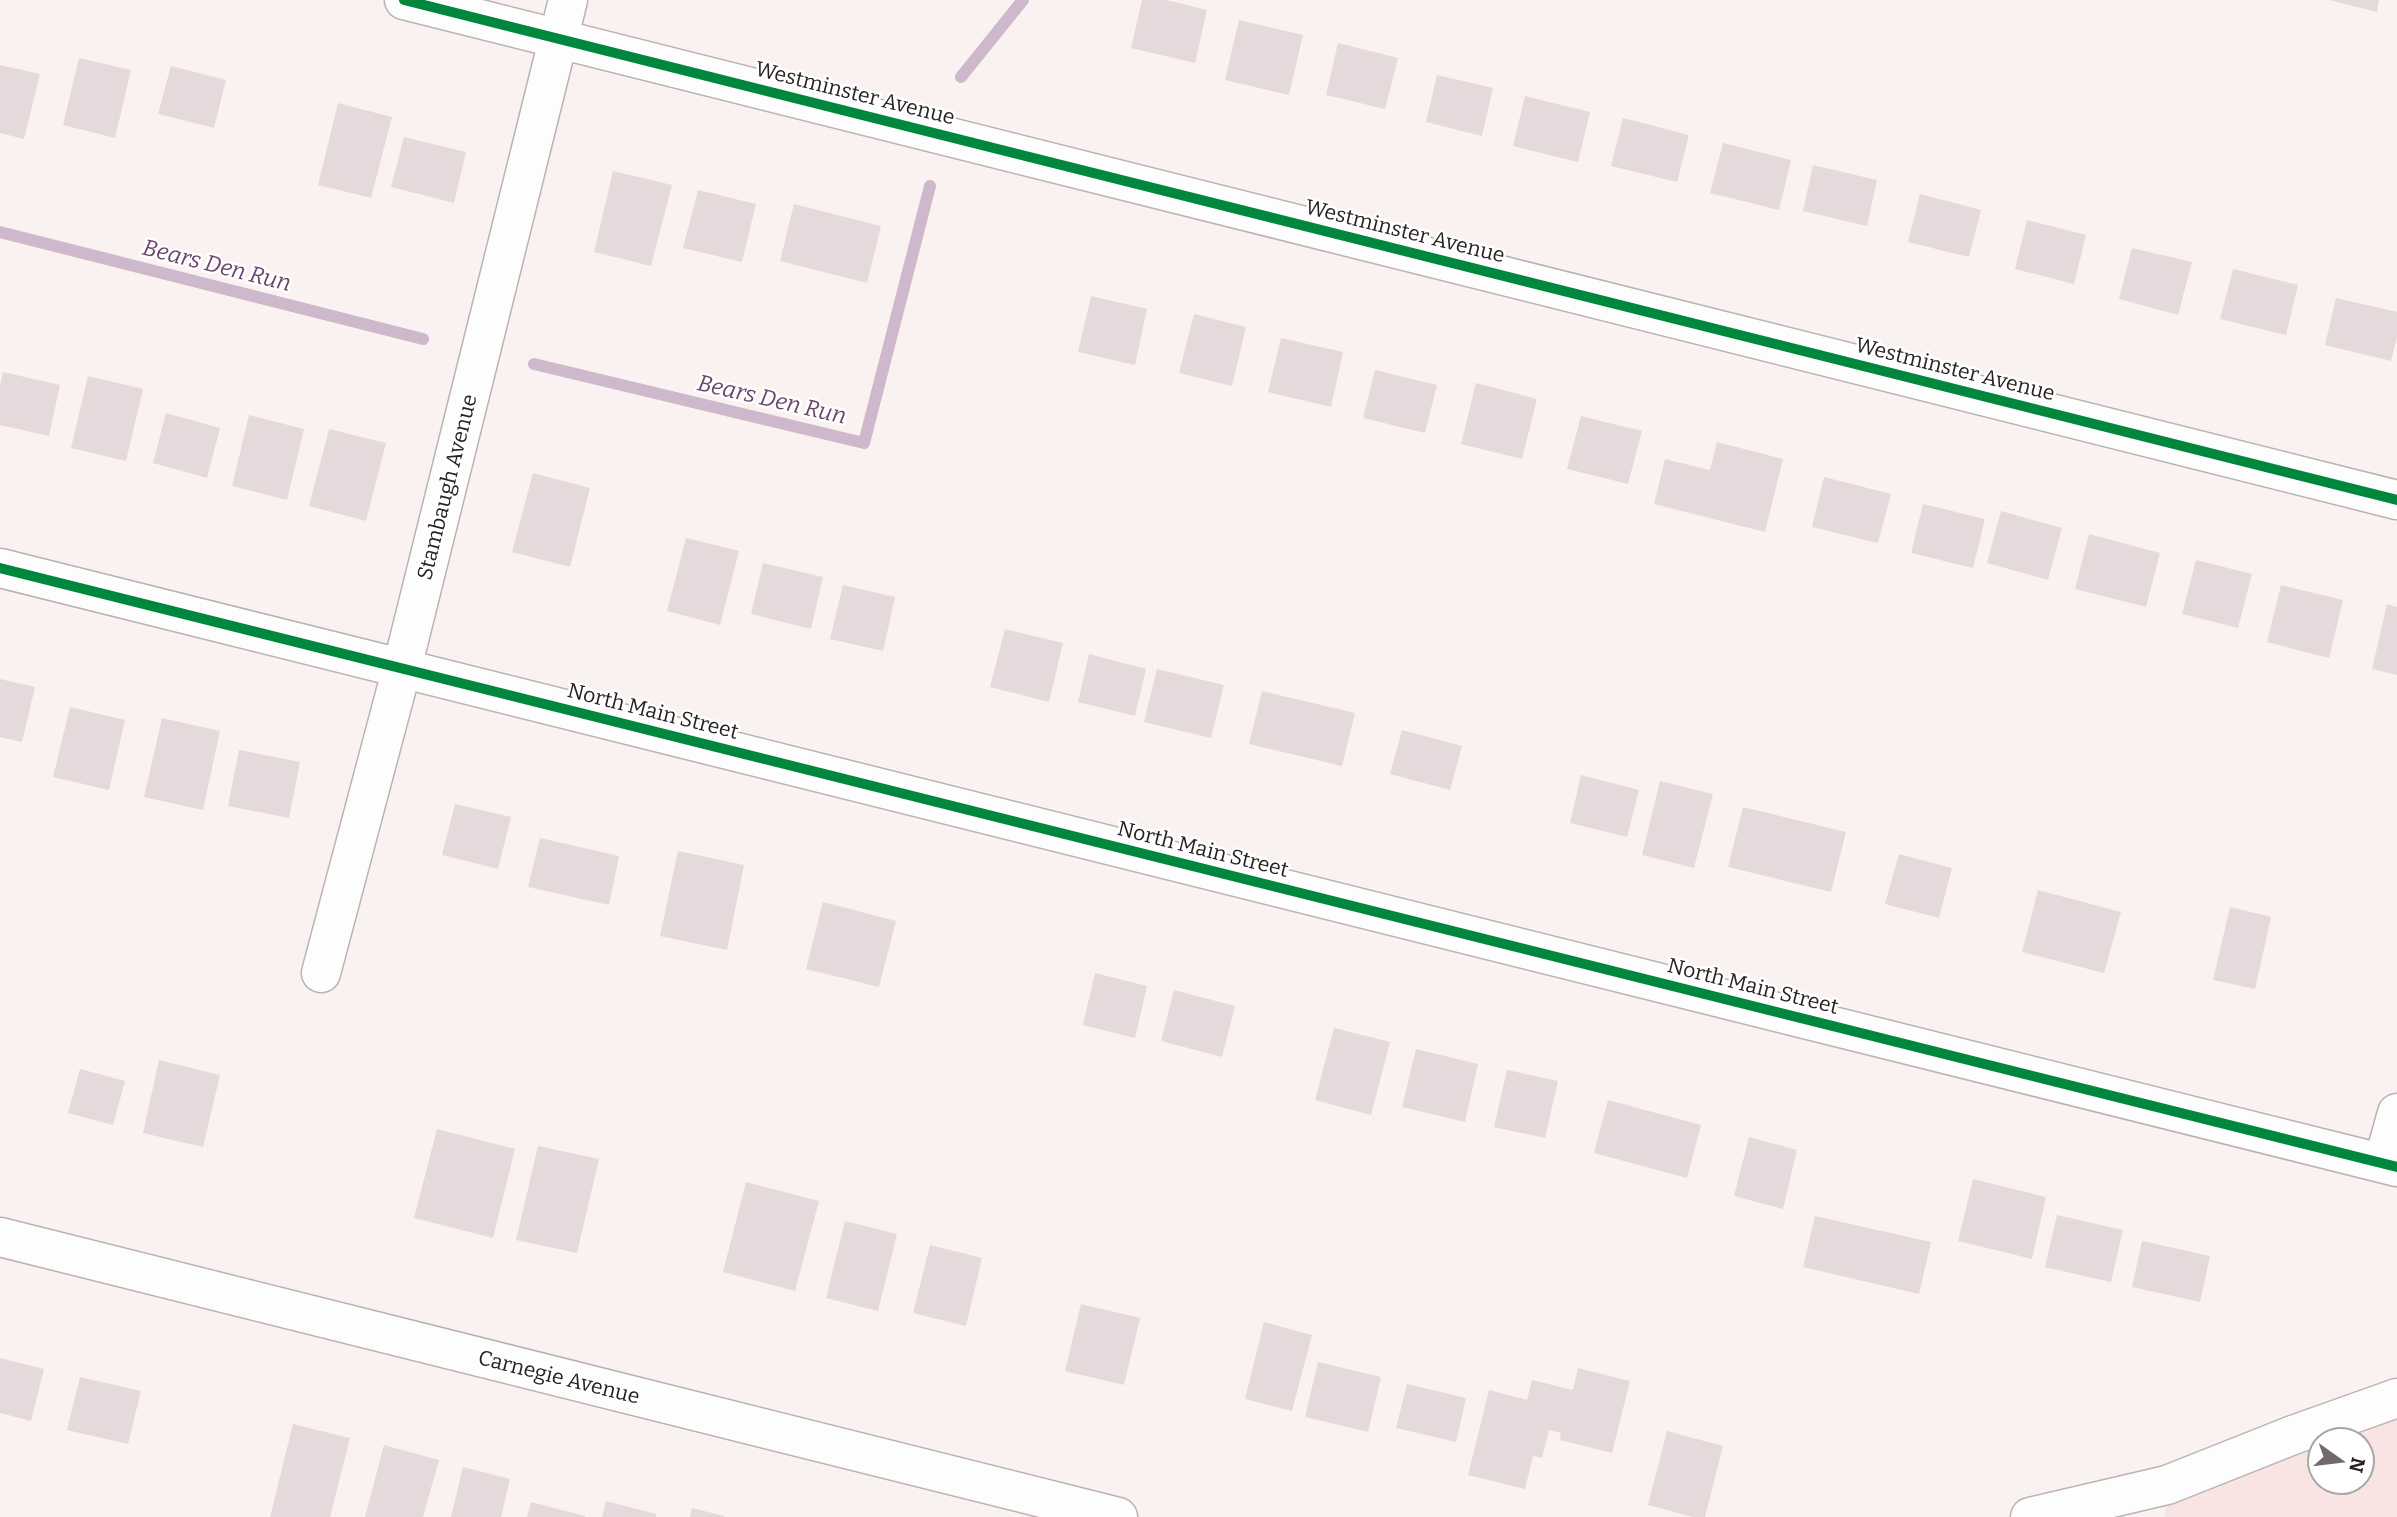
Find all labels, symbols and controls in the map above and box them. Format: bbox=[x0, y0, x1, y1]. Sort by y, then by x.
street label: Westminster Avenue bbox=[752, 56, 958, 130]
street label: Westminster Avenue bbox=[1302, 194, 1508, 268]
water label: Bears Den Run bbox=[140, 233, 294, 297]
street label: Westminster Avenue bbox=[1852, 332, 2058, 406]
water label: Bears Den Run bbox=[695, 368, 849, 430]
street label: Stambaugh Avenue bbox=[411, 391, 483, 583]
street label: North Main Street bbox=[565, 677, 742, 745]
street label: North Main Street bbox=[1115, 815, 1292, 883]
street label: North Main Street bbox=[1665, 952, 1842, 1020]
street label: Carnegie Avenue bbox=[476, 1344, 642, 1410]
north arrow bbox=[2306, 1426, 2376, 1496]
text: N bbox=[2344, 1455, 2370, 1475]

